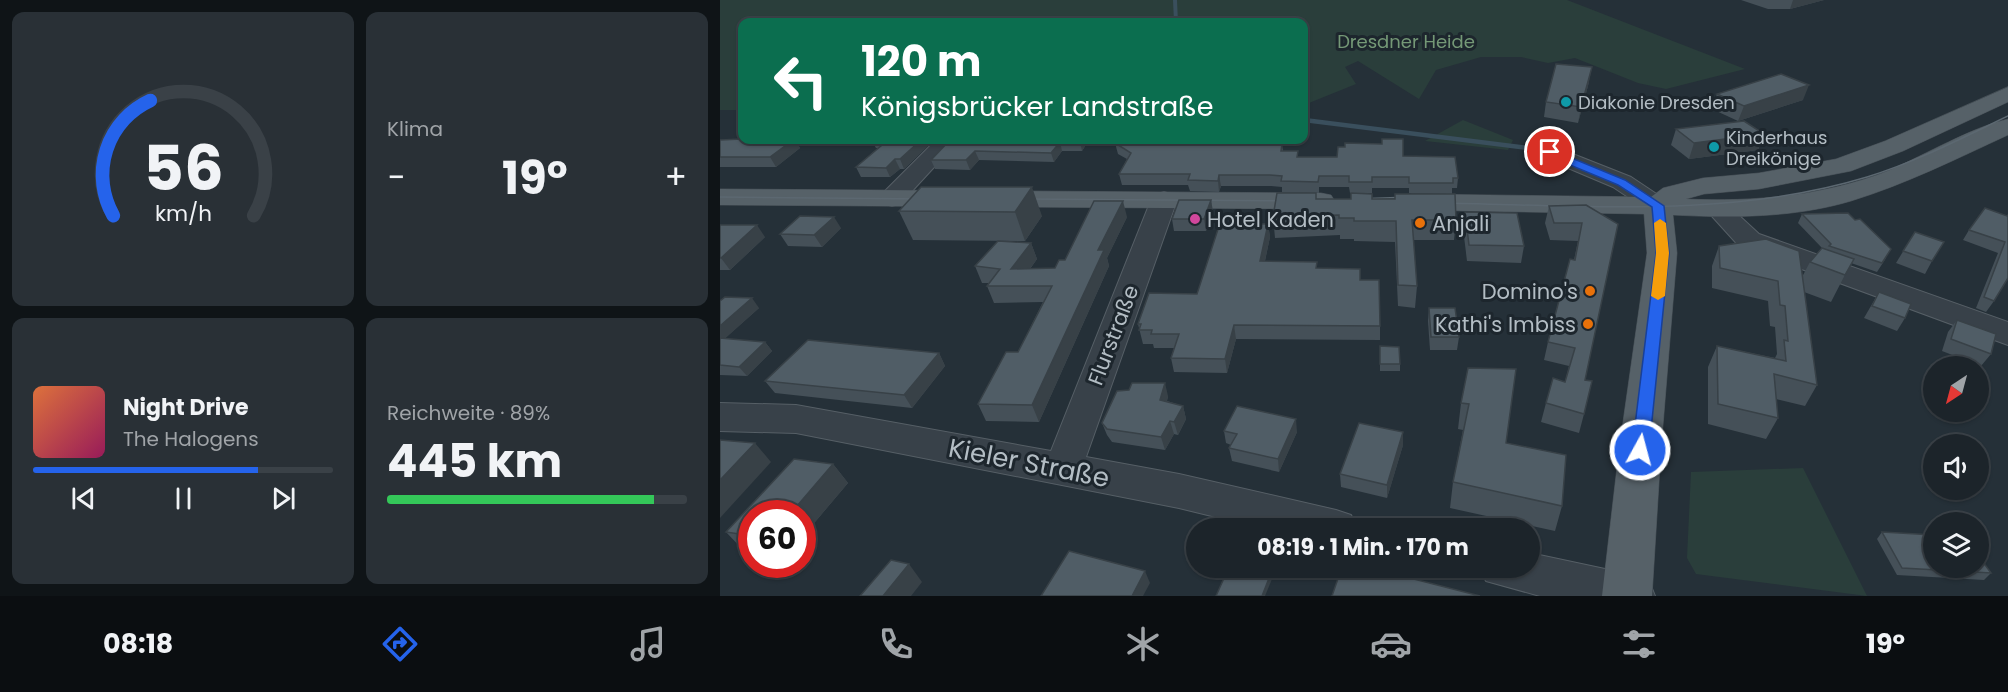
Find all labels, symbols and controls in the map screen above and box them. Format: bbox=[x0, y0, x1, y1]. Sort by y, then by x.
park label: Dresdner Heide bbox=[1337, 29, 1475, 54]
text: 120 m bbox=[861, 32, 982, 91]
icon: left bbox=[762, 42, 840, 120]
text: Königsbrücker Landstraße bbox=[861, 88, 1213, 125]
place label: Diakonie Dresden bbox=[1578, 90, 1735, 115]
marker: Diakonie Dresden bbox=[1559, 95, 1573, 109]
text: Klima bbox=[387, 115, 443, 143]
text: 56 bbox=[143, 124, 223, 212]
place label: Kinderhaus Dreikönige bbox=[1726, 125, 1827, 171]
pin bbox=[1524, 126, 1575, 177]
icon: arrive bbox=[1533, 135, 1566, 168]
marker: Kinderhaus Dreikönige bbox=[1707, 140, 1721, 154]
text: 19° bbox=[502, 147, 568, 210]
text: − bbox=[387, 154, 405, 201]
text: + bbox=[664, 154, 687, 201]
text: km/h bbox=[154, 198, 212, 229]
place label: Hotel Kaden bbox=[1207, 205, 1334, 234]
place label: Anjali bbox=[1432, 209, 1489, 238]
marker: Hotel Kaden bbox=[1188, 212, 1202, 226]
marker: Anjali bbox=[1413, 216, 1427, 230]
place label: Domino's bbox=[1482, 277, 1578, 306]
street label: Flurstraße bbox=[1081, 281, 1145, 389]
marker: Domino's bbox=[1583, 284, 1597, 298]
place label: Kathi's Imbiss bbox=[1435, 310, 1576, 339]
marker: Kathi's Imbiss bbox=[1581, 317, 1595, 331]
north arrow bbox=[1923, 356, 1989, 422]
map controls bbox=[1923, 356, 1989, 578]
text: Night Drive bbox=[123, 392, 249, 423]
text: Reichweite · 89% bbox=[387, 399, 550, 427]
position arrow bbox=[1608, 418, 1672, 482]
text: The Halogens bbox=[123, 425, 259, 453]
text: 445 km bbox=[387, 430, 562, 493]
street label: Kieler Straße bbox=[946, 430, 1112, 496]
button: sound bbox=[1923, 434, 1989, 500]
icon: previous bbox=[67, 482, 100, 515]
icon: pause bbox=[167, 482, 200, 515]
icon: next bbox=[267, 482, 300, 515]
speed limit sign: 60 bbox=[738, 500, 816, 578]
button: layers bbox=[1923, 512, 1989, 578]
text: 08:19 · 1 Min. · 170 m bbox=[1257, 532, 1469, 563]
icon: directions bbox=[379, 623, 421, 665]
icon: music bbox=[627, 623, 669, 665]
icon: phone bbox=[875, 623, 917, 665]
icon: climate bbox=[1122, 623, 1164, 665]
icon: car bbox=[1370, 623, 1412, 665]
icon: filters bbox=[1618, 623, 1660, 665]
text: 08:18 bbox=[103, 625, 173, 662]
text: 19° bbox=[1866, 625, 1905, 662]

